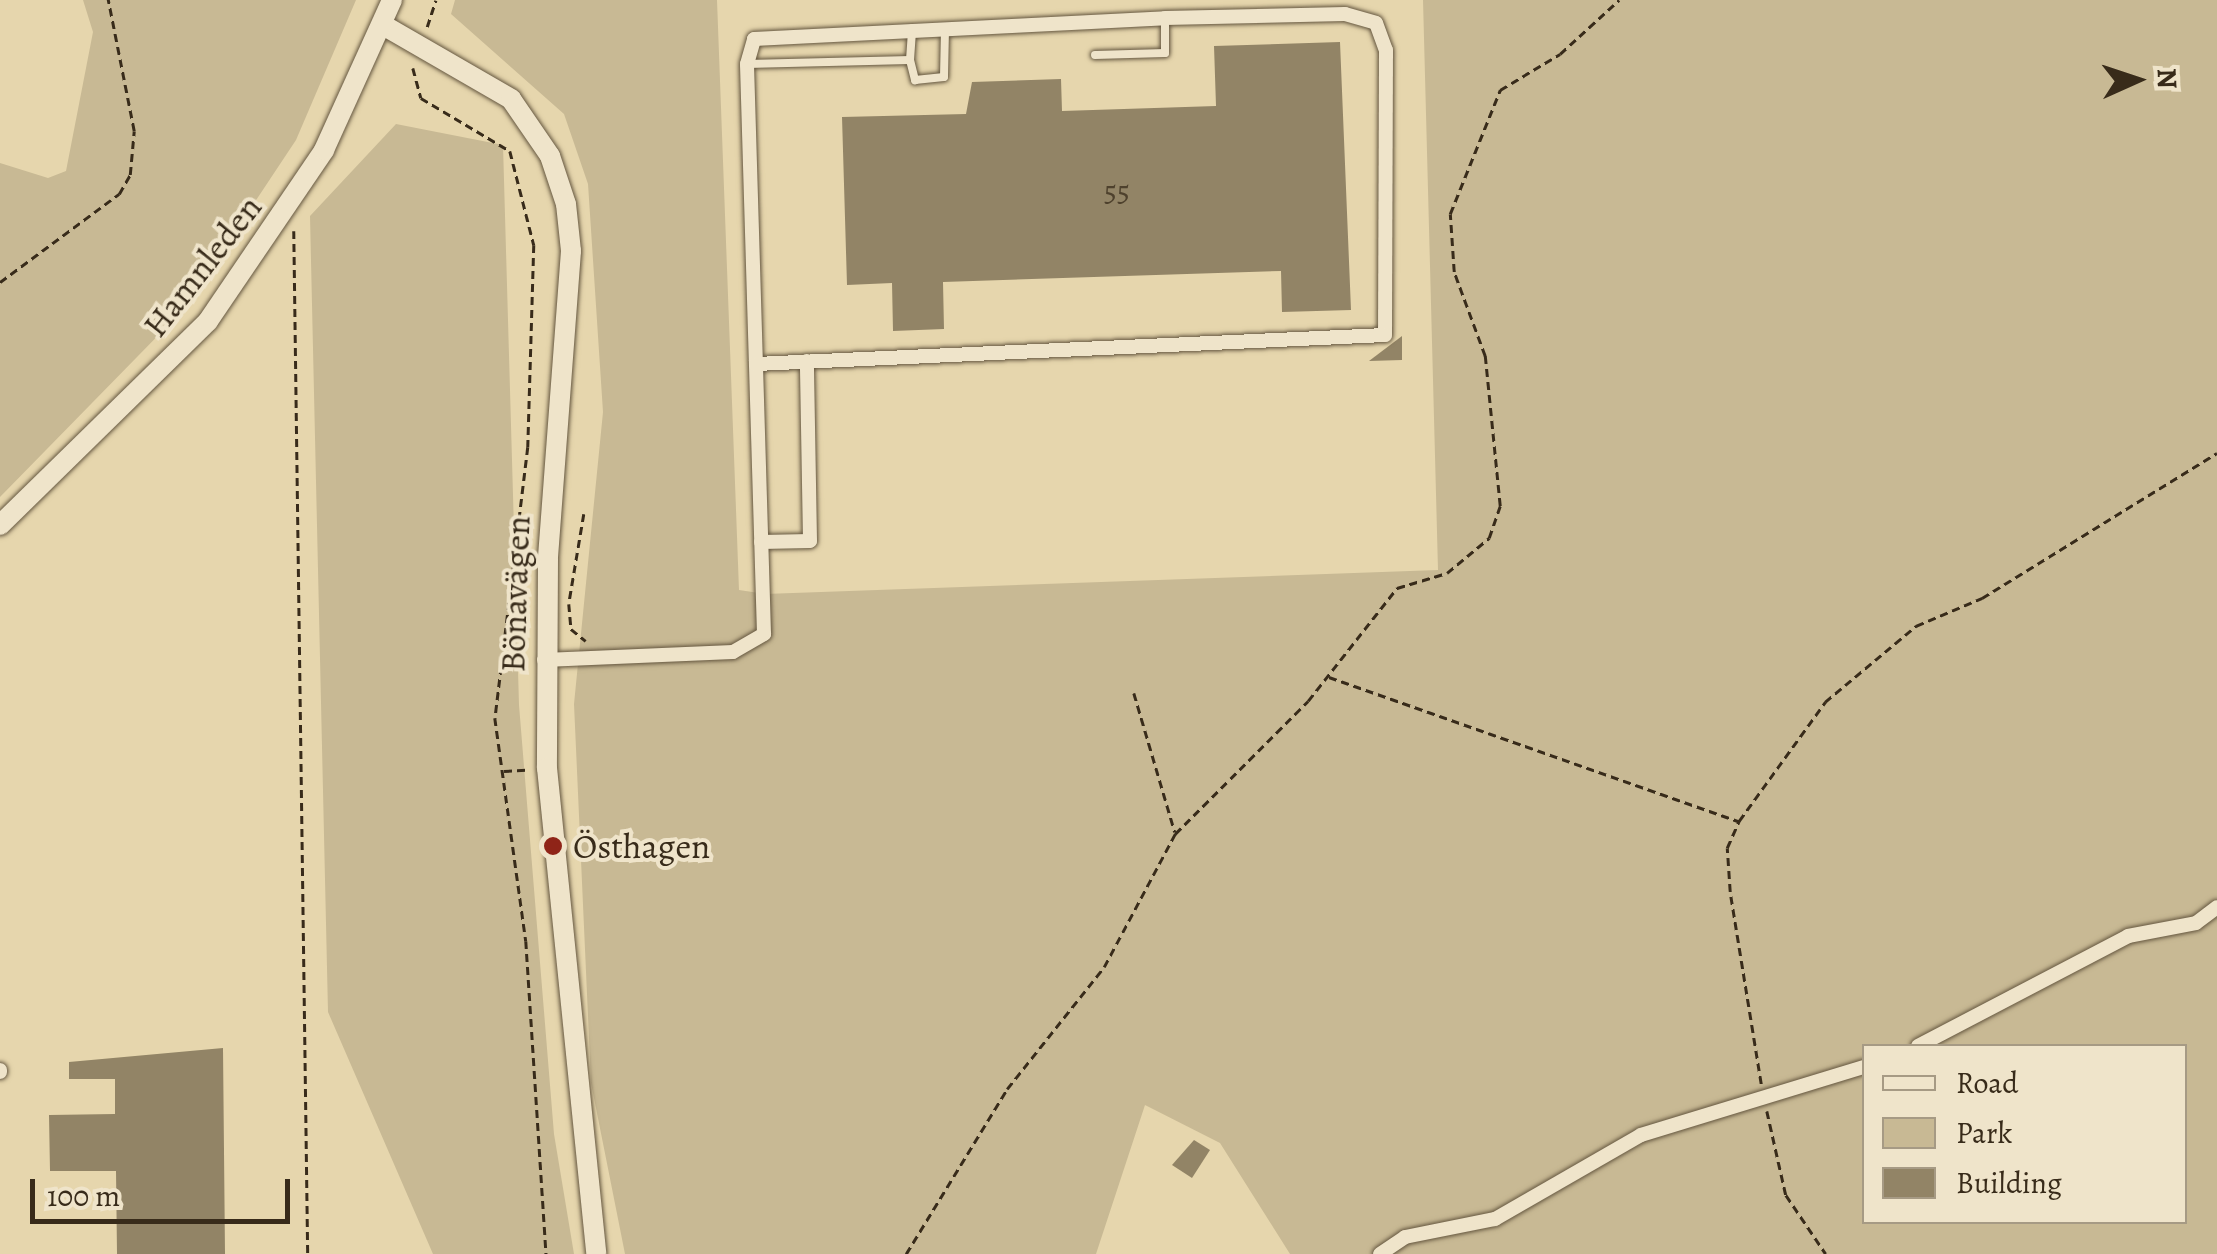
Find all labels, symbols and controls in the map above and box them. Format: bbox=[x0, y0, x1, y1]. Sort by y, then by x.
north arrow bbox=[2087, 30, 2187, 130]
text: N bbox=[2147, 67, 2186, 90]
house number: 55 bbox=[1104, 173, 1130, 209]
street label: Hamnleden bbox=[134, 187, 270, 345]
street label: Bönavägen bbox=[491, 515, 539, 673]
place label: Östhagen bbox=[573, 825, 710, 867]
marker: Östhagen bbox=[542, 835, 564, 857]
legend bbox=[1862, 1044, 2187, 1224]
text: Road bbox=[1956, 1063, 2018, 1103]
text: Park bbox=[1956, 1113, 2012, 1153]
scale bar bbox=[35, 1159, 295, 1221]
text: Building bbox=[1956, 1163, 2062, 1203]
text: 100 m bbox=[47, 1176, 120, 1216]

